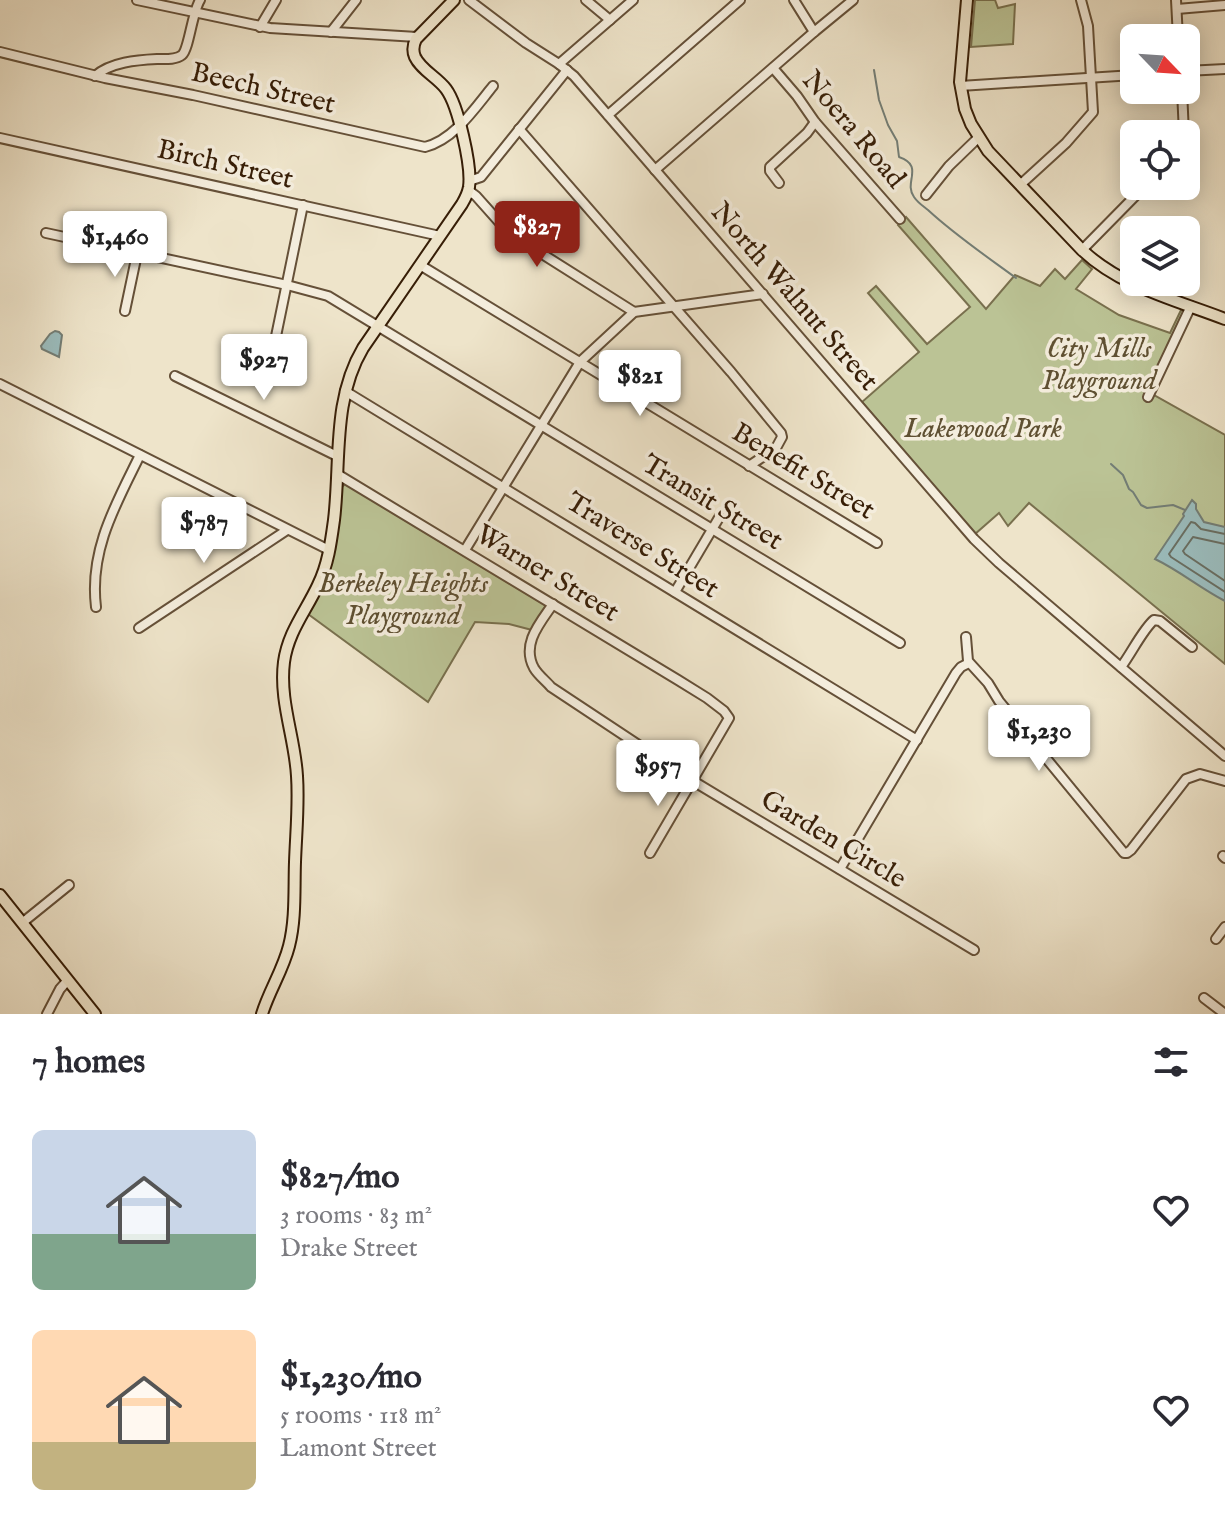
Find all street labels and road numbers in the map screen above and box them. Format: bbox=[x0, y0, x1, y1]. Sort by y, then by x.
street label: Beech Street bbox=[188, 55, 339, 123]
street label: Noera Road bbox=[794, 64, 912, 196]
street label: Birch Street bbox=[153, 132, 297, 198]
street label: North Walnut Street bbox=[703, 195, 886, 399]
street label: Benefit Street bbox=[725, 416, 881, 529]
street label: Transit Street bbox=[635, 447, 789, 559]
street label: Traverse Street bbox=[559, 485, 725, 607]
street label: Warner Street bbox=[469, 518, 625, 631]
street label: Garden Circle bbox=[754, 783, 912, 897]

